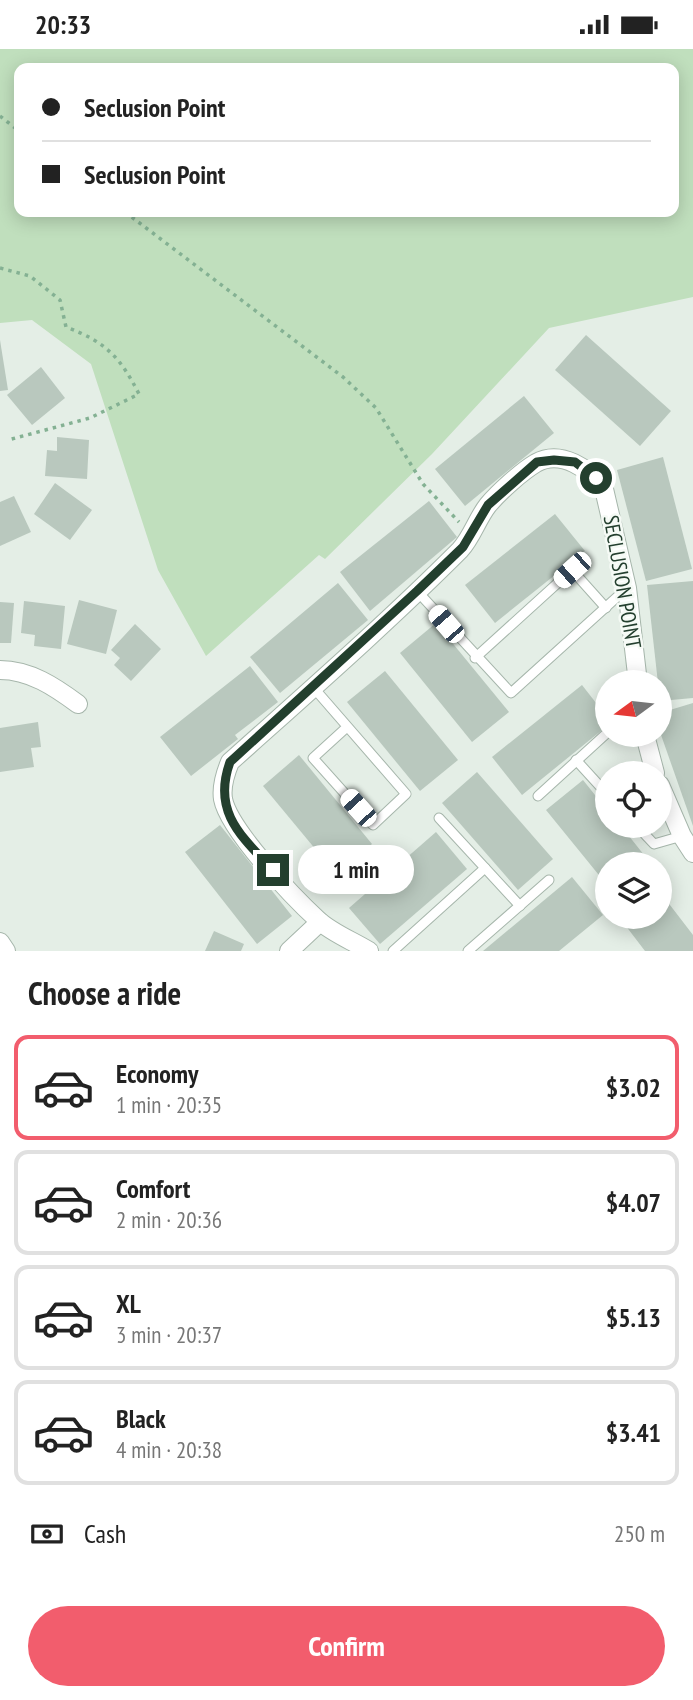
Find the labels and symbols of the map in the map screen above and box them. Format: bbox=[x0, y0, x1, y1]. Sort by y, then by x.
route start bbox=[580, 462, 612, 494]
street label: SECLUSION POINT bbox=[597, 513, 648, 651]
car bbox=[550, 548, 595, 592]
car bbox=[425, 601, 468, 647]
north arrow bbox=[595, 670, 672, 747]
car bbox=[337, 785, 380, 831]
callout: 1 min bbox=[298, 845, 413, 895]
route end bbox=[257, 854, 289, 886]

